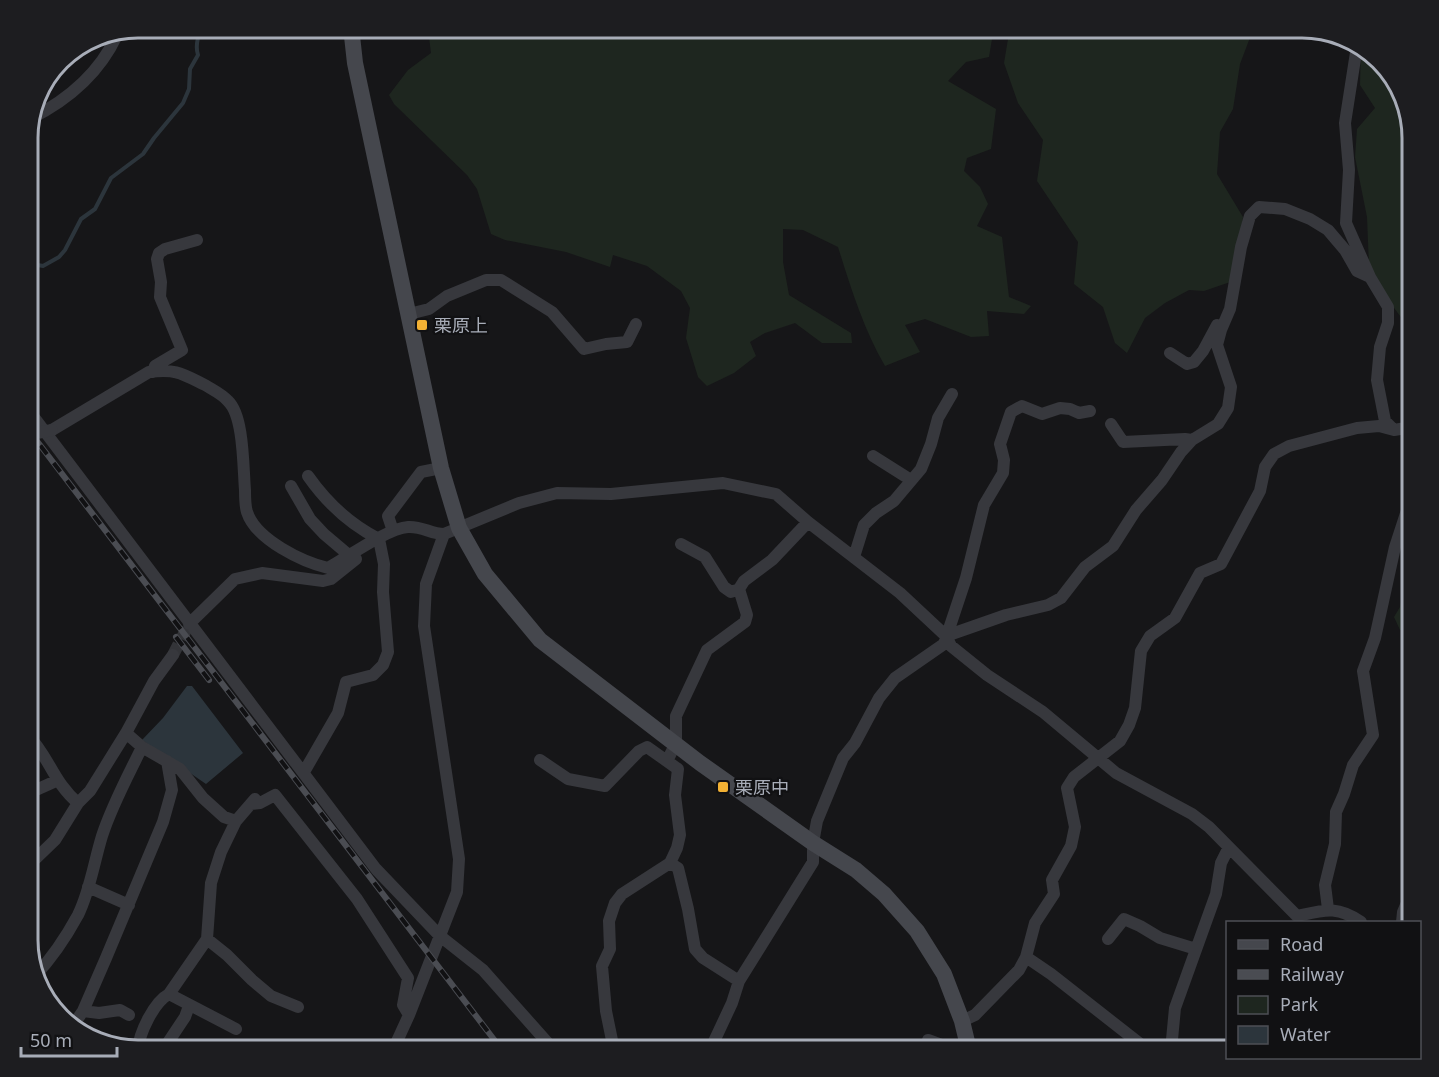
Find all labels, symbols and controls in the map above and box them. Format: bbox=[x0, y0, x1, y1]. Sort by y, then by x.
place label: 栗原上 bbox=[434, 313, 488, 337]
marker: 栗原上 bbox=[415, 318, 429, 332]
place label: 栗原中 bbox=[735, 775, 789, 799]
marker: 栗原中 bbox=[716, 780, 730, 794]
legend bbox=[1226, 921, 1421, 1059]
text: Road bbox=[1280, 932, 1323, 956]
text: Railway bbox=[1280, 962, 1345, 986]
text: Park bbox=[1280, 992, 1318, 1016]
scale bar bbox=[21, 1020, 117, 1058]
text: Water bbox=[1280, 1022, 1331, 1046]
text: 50 m bbox=[30, 1028, 72, 1052]

